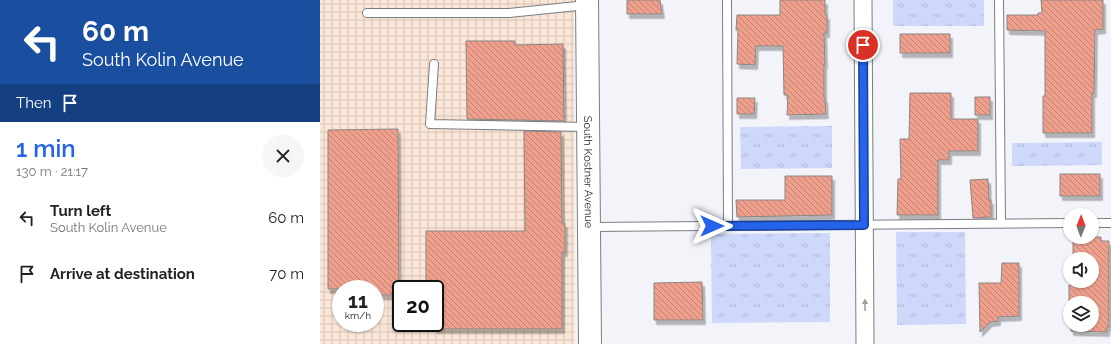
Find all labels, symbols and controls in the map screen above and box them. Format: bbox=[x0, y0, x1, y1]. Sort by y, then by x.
text: 60 m bbox=[82, 15, 149, 48]
icon: left bbox=[16, 16, 68, 68]
pin bbox=[846, 28, 880, 62]
icon: arrive bbox=[852, 34, 874, 56]
text: South Kolin Avenue bbox=[82, 49, 244, 70]
icon: arrive bbox=[59, 92, 81, 114]
text: Then bbox=[16, 94, 51, 112]
street label: South Kostner Avenue bbox=[581, 116, 595, 229]
text: 1 min bbox=[16, 134, 76, 163]
button: close bbox=[262, 135, 304, 177]
text: 130 m · 21:17 bbox=[16, 164, 88, 179]
text: Turn left bbox=[50, 202, 111, 220]
position arrow bbox=[691, 205, 733, 247]
icon: left bbox=[16, 207, 38, 229]
north arrow bbox=[1063, 208, 1099, 244]
map controls bbox=[1063, 208, 1099, 332]
text: 60 m bbox=[268, 209, 304, 227]
text: South Kolin Avenue bbox=[50, 220, 167, 235]
button: sound bbox=[1063, 252, 1099, 288]
icon: arrive bbox=[16, 263, 38, 285]
text: Arrive at destination bbox=[50, 265, 195, 283]
text: 70 m bbox=[269, 265, 304, 283]
speed limit sign: 20 bbox=[392, 280, 444, 332]
text: 11 bbox=[348, 289, 368, 313]
button: layers bbox=[1063, 296, 1099, 332]
one-way arrow bbox=[862, 298, 868, 311]
text: km/h bbox=[345, 310, 371, 321]

